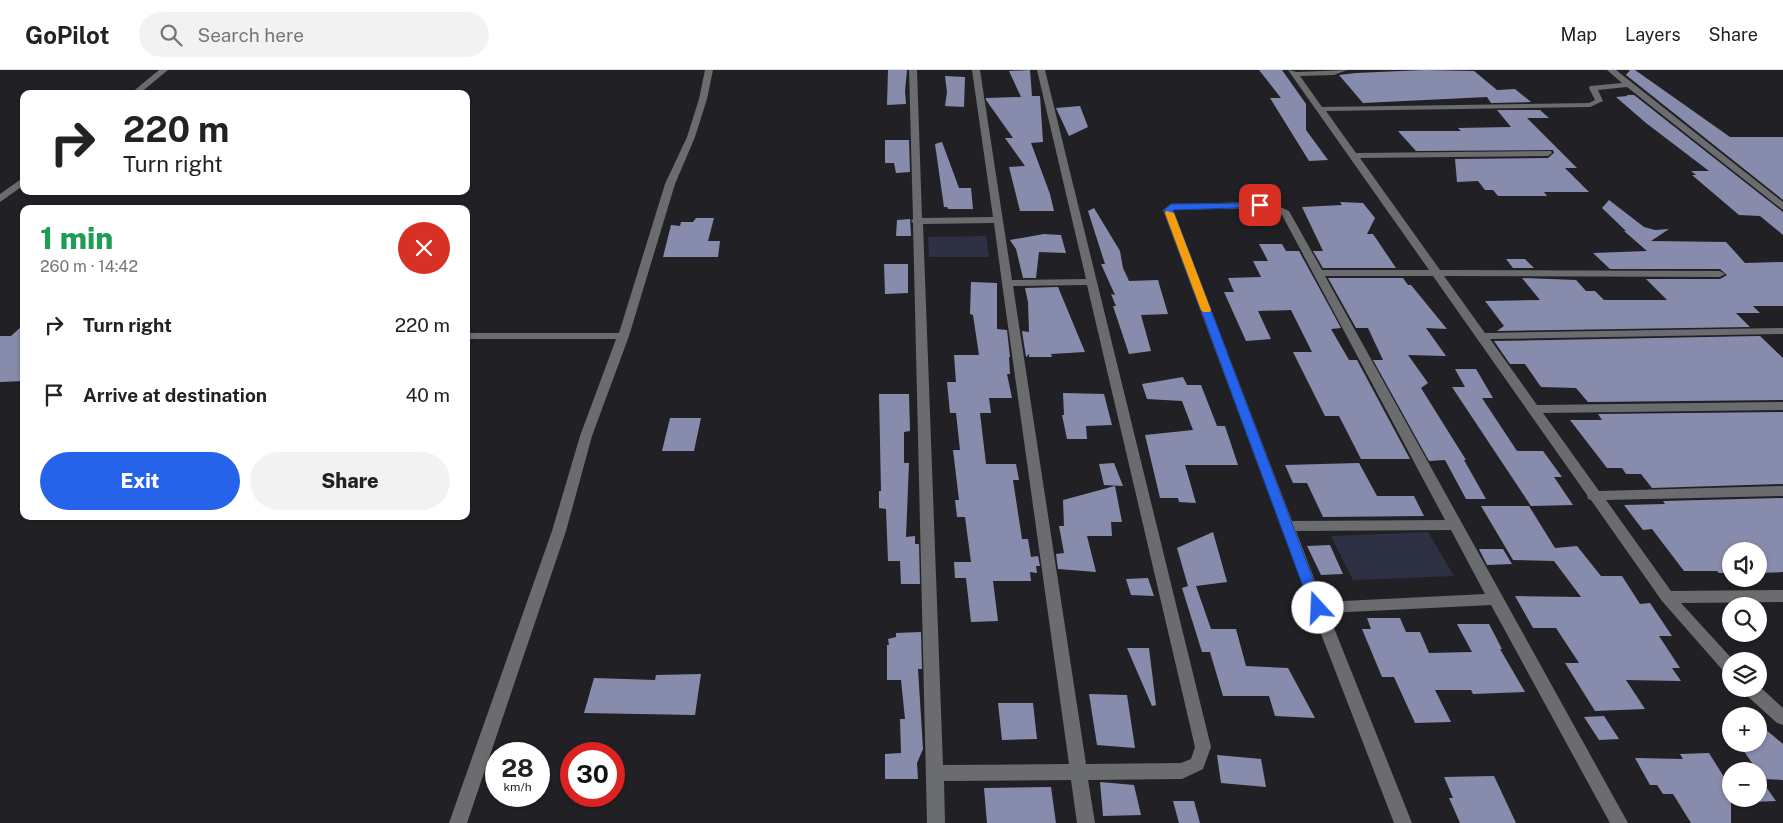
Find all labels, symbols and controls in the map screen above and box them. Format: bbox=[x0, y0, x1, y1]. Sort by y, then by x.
search box bbox=[139, 12, 489, 57]
text: GoPilot bbox=[25, 21, 109, 49]
icon: search bbox=[157, 21, 185, 49]
text: Search here bbox=[197, 24, 304, 46]
text: Map bbox=[1561, 24, 1597, 45]
text: Layers bbox=[1625, 24, 1681, 45]
text: Share bbox=[1709, 24, 1758, 45]
text: 220 m bbox=[123, 109, 229, 150]
icon: right bbox=[40, 110, 105, 175]
text: Turn right bbox=[123, 151, 223, 177]
pin bbox=[1239, 184, 1281, 226]
icon: arrive bbox=[1246, 191, 1274, 219]
text: 1 min bbox=[40, 220, 113, 256]
button: close bbox=[398, 222, 450, 274]
text: 260 m · 14:42 bbox=[40, 257, 138, 276]
icon: right bbox=[40, 311, 68, 339]
text: Turn right bbox=[83, 314, 172, 336]
text: 220 m bbox=[395, 314, 450, 336]
icon: arrive bbox=[40, 381, 68, 409]
text: Arrive at destination bbox=[83, 384, 267, 406]
text: 40 m bbox=[405, 384, 450, 406]
button: Exit bbox=[40, 452, 240, 510]
button: Share bbox=[250, 452, 450, 510]
map controls bbox=[1722, 542, 1767, 807]
button: sound bbox=[1722, 542, 1767, 587]
position arrow bbox=[1291, 581, 1343, 633]
button: search bbox=[1722, 597, 1767, 642]
button: layers bbox=[1722, 652, 1767, 697]
button: + bbox=[1722, 707, 1767, 752]
speed limit sign: 30 bbox=[560, 742, 625, 807]
text: 28 bbox=[501, 753, 534, 783]
button: − bbox=[1722, 762, 1767, 807]
text: km/h bbox=[503, 780, 532, 794]

